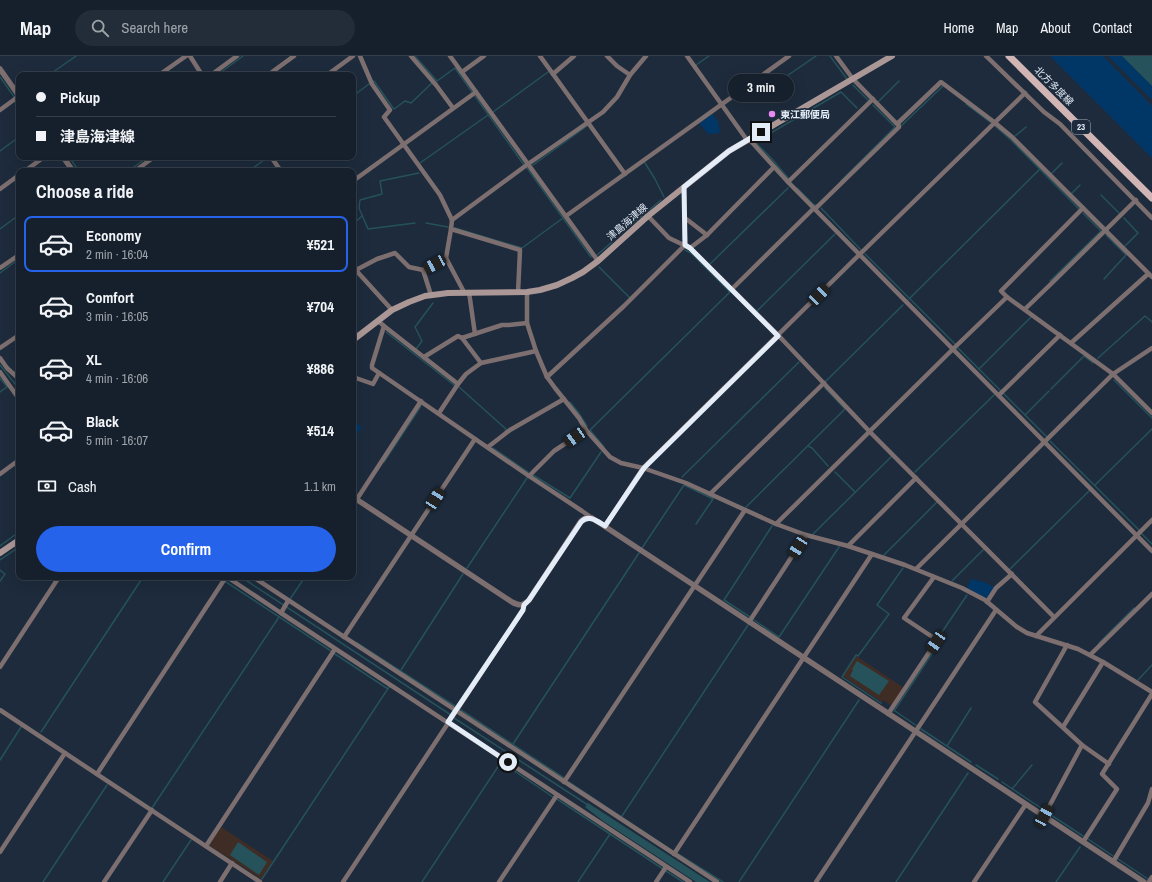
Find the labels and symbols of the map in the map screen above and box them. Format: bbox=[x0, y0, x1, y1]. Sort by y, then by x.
street label: 北方多度線 bbox=[1032, 64, 1076, 108]
callout: 3 min bbox=[728, 74, 794, 102]
place label: 東江郵便局 bbox=[780, 108, 830, 121]
marker: 東江郵便局 bbox=[767, 109, 777, 119]
road number: 23 bbox=[1072, 120, 1090, 134]
route end bbox=[752, 123, 770, 141]
street label: 津島海津線 bbox=[604, 201, 650, 243]
car bbox=[422, 253, 448, 275]
car bbox=[806, 282, 832, 308]
car bbox=[562, 425, 588, 449]
car bbox=[423, 486, 447, 512]
car bbox=[786, 534, 810, 560]
car bbox=[924, 629, 948, 655]
route start bbox=[499, 753, 517, 771]
car bbox=[1033, 803, 1055, 829]

